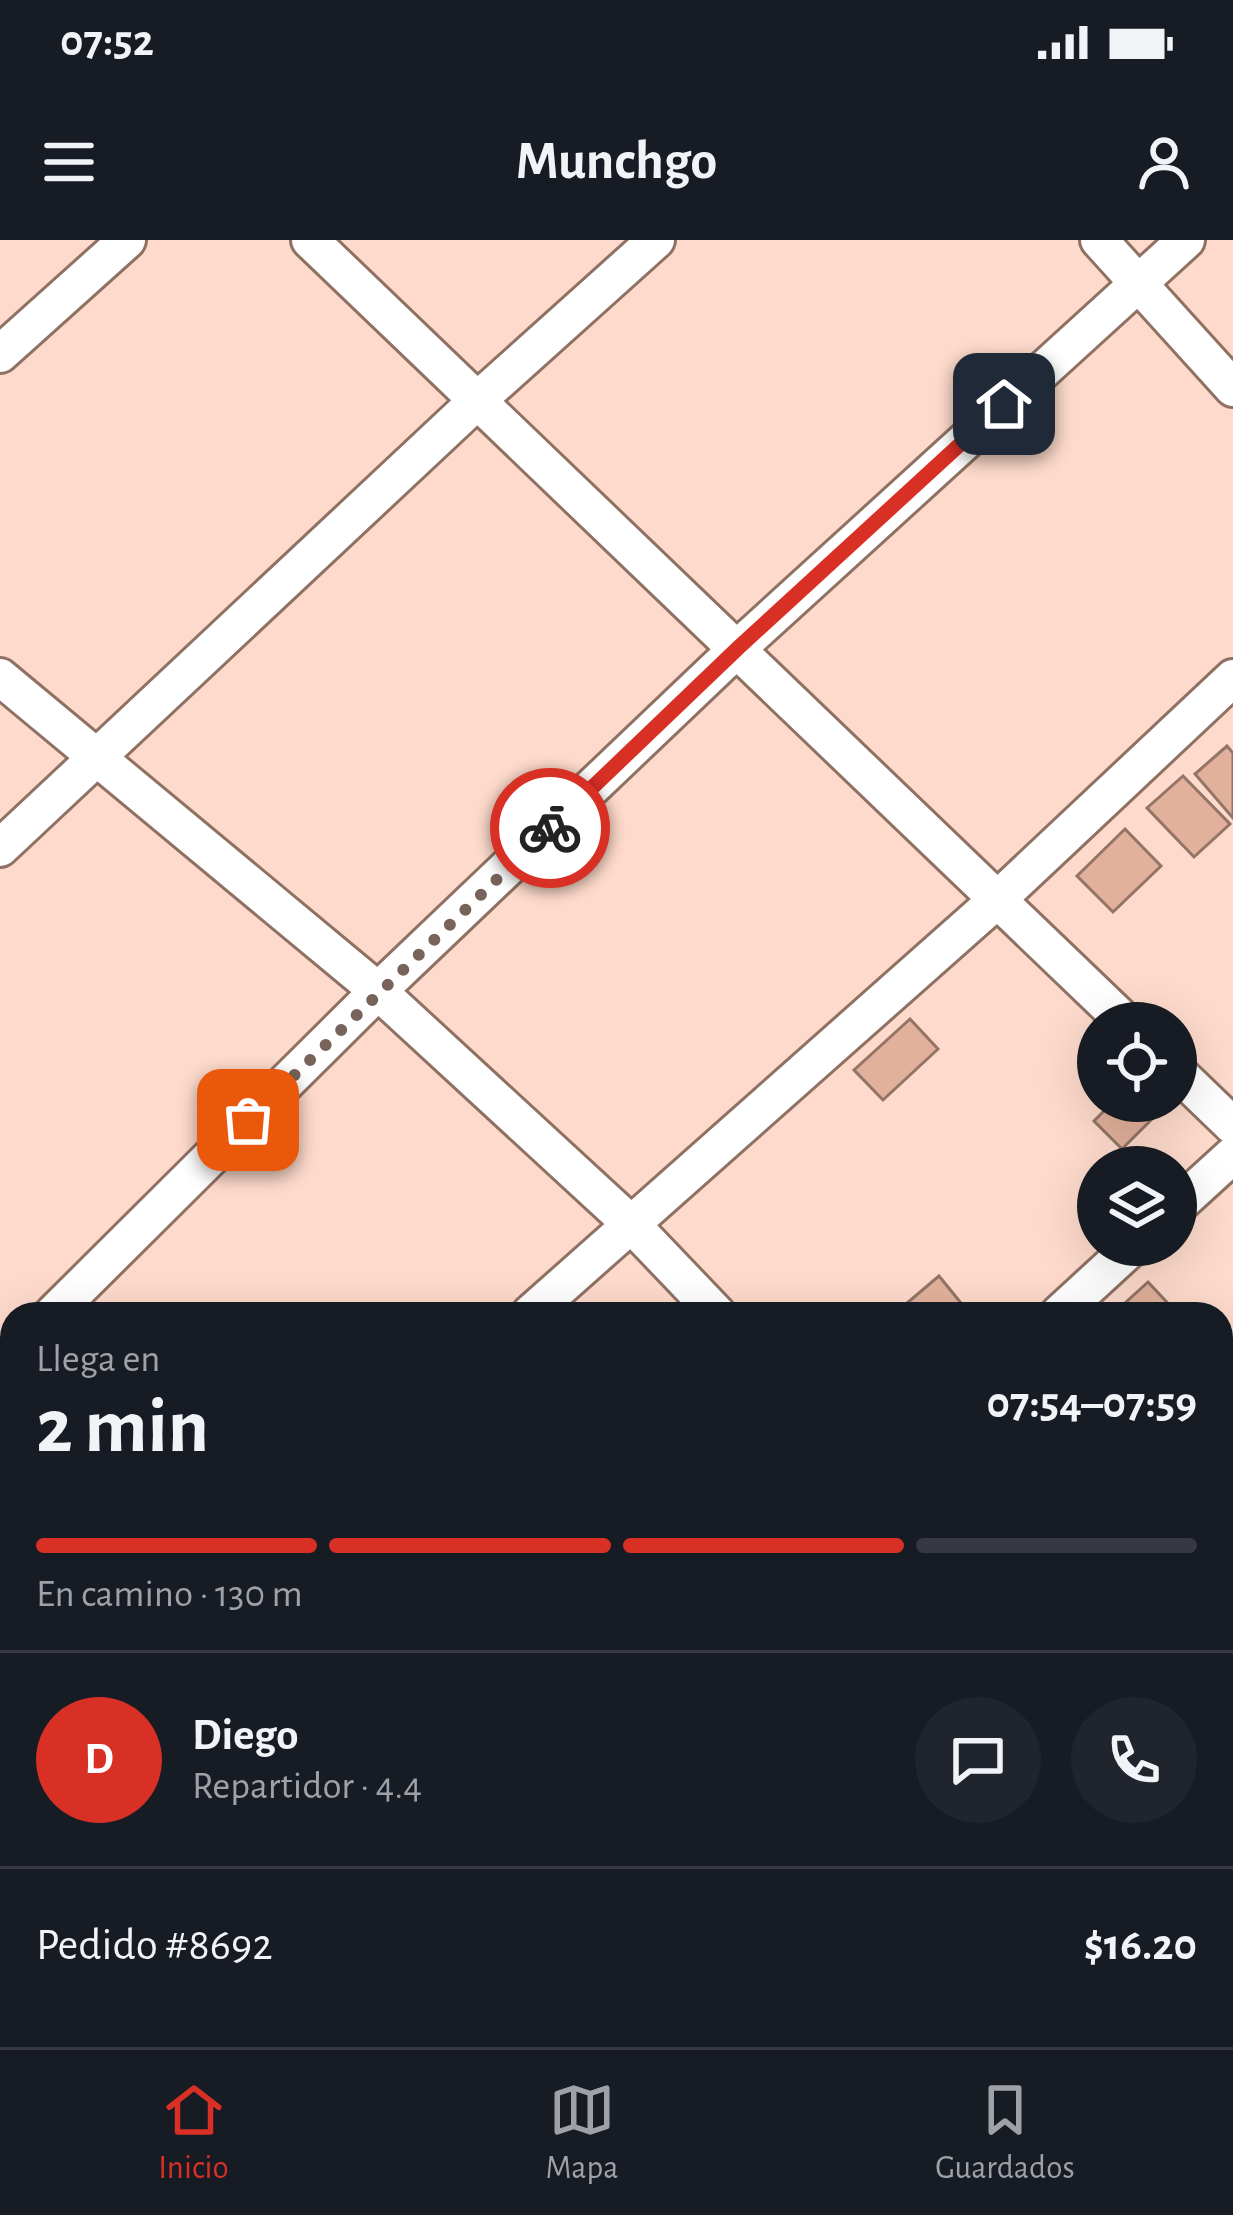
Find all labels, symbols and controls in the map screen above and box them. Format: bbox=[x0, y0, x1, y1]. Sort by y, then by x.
text: 07:52 bbox=[60, 19, 154, 64]
icon: menu bbox=[36, 129, 102, 195]
icon: person bbox=[1131, 129, 1197, 195]
text: Munchgo bbox=[516, 135, 717, 189]
pin bbox=[953, 353, 1055, 455]
icon: home bbox=[971, 371, 1037, 437]
courier bbox=[490, 768, 610, 888]
icon: bike bbox=[517, 795, 583, 861]
map controls bbox=[1077, 1002, 1197, 1266]
button: locate bbox=[1077, 1002, 1197, 1122]
pin bbox=[197, 1069, 299, 1171]
icon: bag bbox=[215, 1087, 281, 1153]
button: layers bbox=[1077, 1146, 1197, 1266]
text: Llega en bbox=[36, 1340, 161, 1379]
text: 07:54–07:59 bbox=[987, 1381, 1197, 1426]
text: 2 min bbox=[36, 1389, 209, 1467]
text: En camino · 130 m bbox=[36, 1575, 303, 1614]
button: chat bbox=[915, 1697, 1041, 1823]
button: phone bbox=[1071, 1697, 1197, 1823]
text: Diego bbox=[192, 1713, 299, 1758]
text: D bbox=[84, 1737, 114, 1782]
text: Repartidor · 4.4 bbox=[192, 1767, 422, 1806]
text: Pedido #8692 bbox=[36, 1923, 273, 1968]
text: $16.20 bbox=[1084, 1923, 1197, 1968]
tab: Inicio bbox=[158, 2077, 229, 2189]
tab: Mapa bbox=[546, 2077, 619, 2189]
tab: Guardados bbox=[935, 2077, 1075, 2189]

